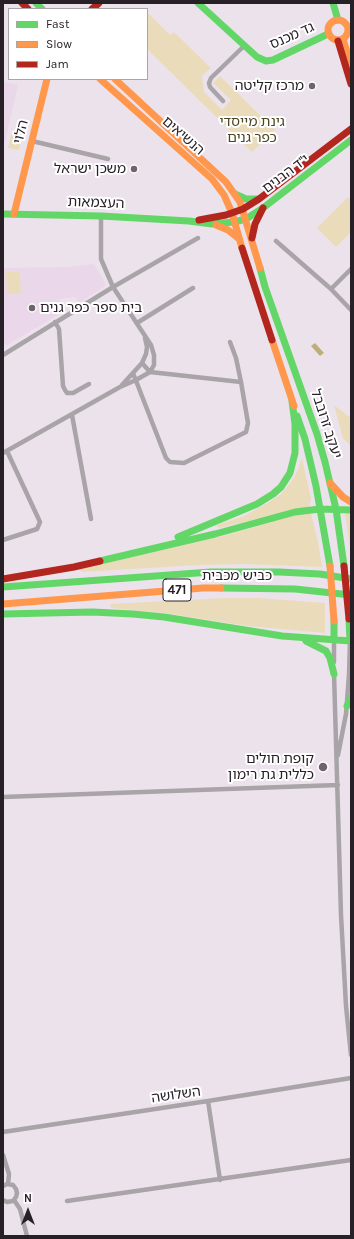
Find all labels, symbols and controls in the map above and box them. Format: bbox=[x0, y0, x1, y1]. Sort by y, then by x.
legend bbox=[8, 8, 148, 80]
text: Fast bbox=[46, 17, 69, 31]
street label: גד מכנס bbox=[267, 19, 317, 53]
text: Slow bbox=[46, 37, 72, 51]
text: Jam bbox=[46, 57, 69, 71]
place label: מרכז קליטה bbox=[235, 78, 304, 94]
marker: מרכז קליטה bbox=[307, 81, 317, 91]
street label: הנשיאים bbox=[159, 113, 207, 159]
park label: גינת מייסדי כפר גנים bbox=[219, 114, 285, 146]
street label: הלוי bbox=[10, 118, 32, 146]
street label: י''ד הבנים bbox=[259, 151, 313, 197]
place label: משכן ישראל bbox=[54, 161, 126, 177]
marker: משכן ישראל bbox=[129, 164, 139, 174]
street label: העצמאות bbox=[67, 194, 125, 212]
place label: בית ספר כפר גנים bbox=[40, 300, 142, 316]
marker: בית ספר כפר גנים bbox=[27, 303, 37, 313]
street label: יעקב זרובבל bbox=[307, 387, 345, 461]
street label: כביש מכבית bbox=[202, 568, 272, 584]
road number: 471 bbox=[163, 579, 191, 601]
place label: קופת חולים כללית גת רימון bbox=[228, 751, 314, 784]
marker: קופת חולים כללית גת רימון bbox=[317, 761, 329, 773]
street label: השלושה bbox=[150, 1083, 202, 1107]
north arrow bbox=[8, 1191, 48, 1231]
text: N bbox=[24, 1192, 32, 1205]

